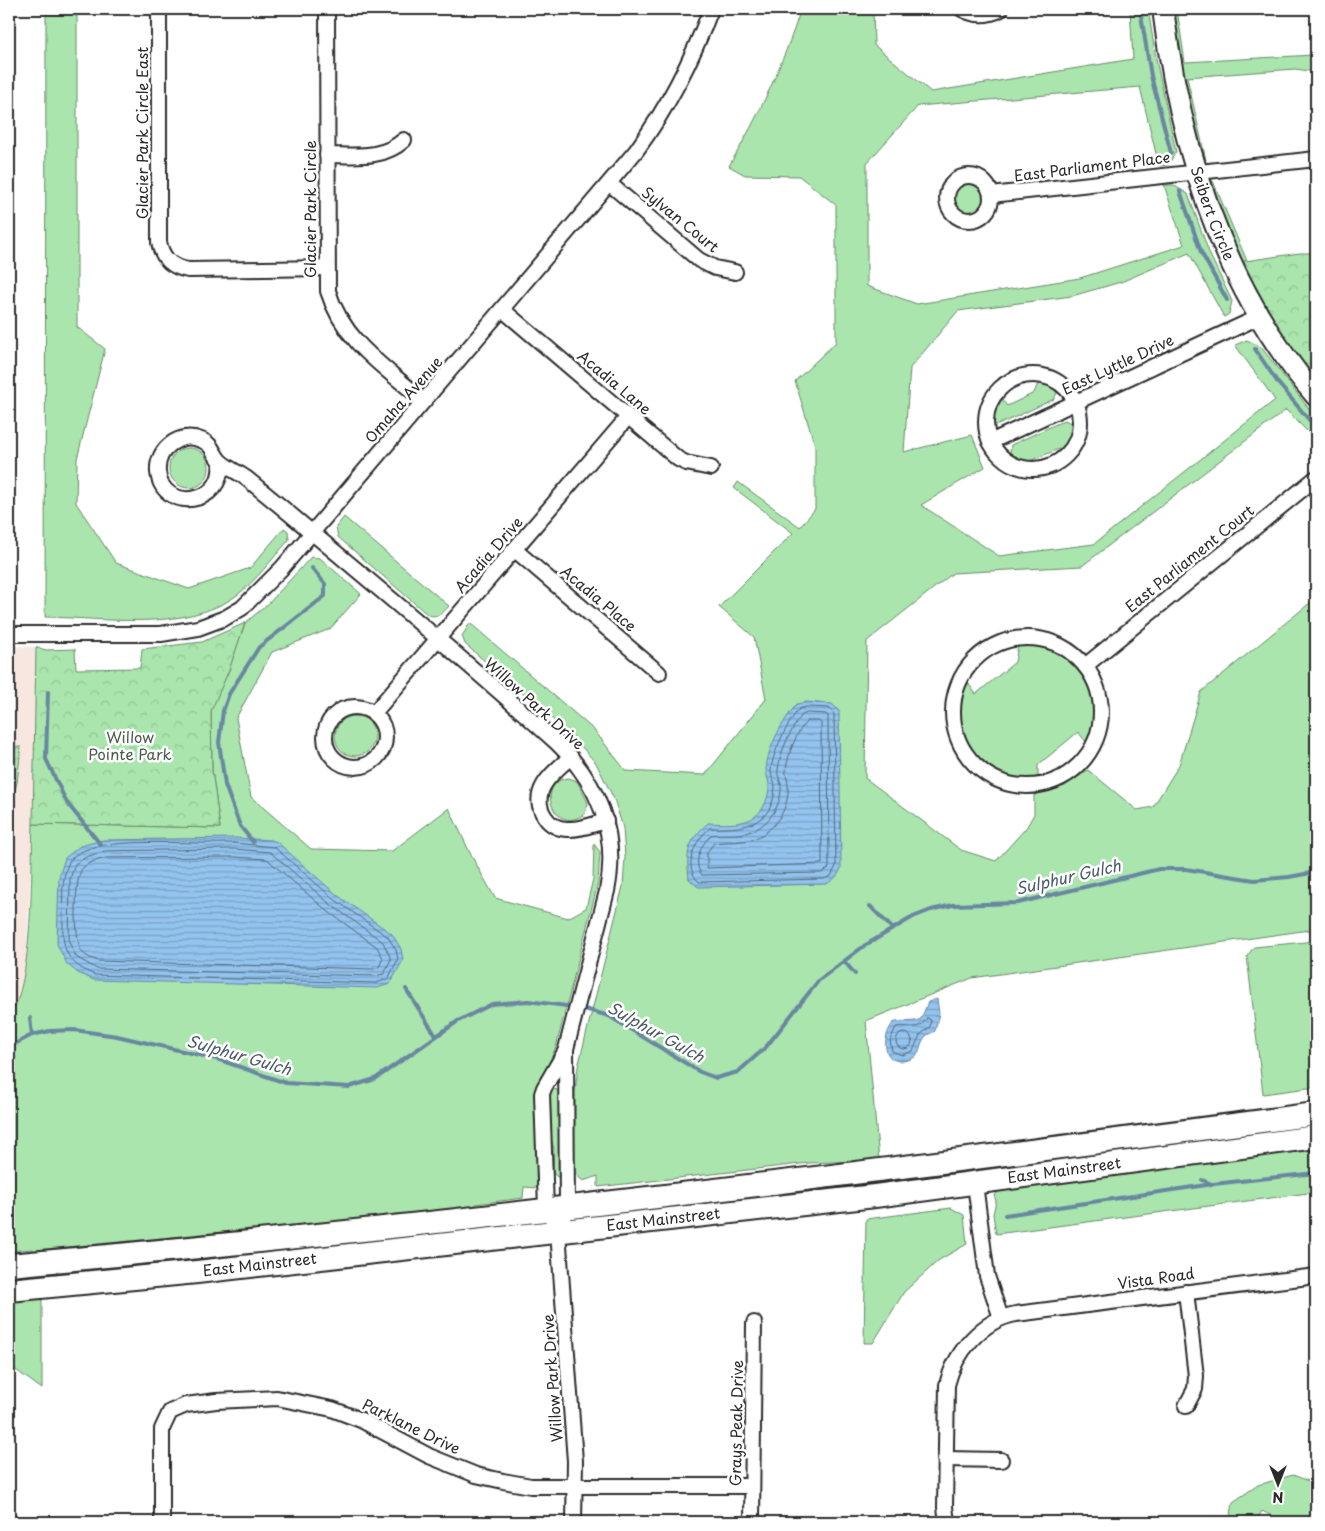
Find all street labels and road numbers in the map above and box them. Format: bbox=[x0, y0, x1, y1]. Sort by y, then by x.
street label: Glacier Park Circle East bbox=[130, 47, 153, 219]
street label: Glacier Park Circle bbox=[298, 140, 321, 278]
street label: East Parliament Place bbox=[1013, 145, 1171, 186]
street label: Seibert Circle bbox=[1186, 163, 1242, 264]
street label: Sylvan Court bbox=[637, 180, 725, 257]
street label: East Lyttle Drive bbox=[1058, 328, 1177, 400]
street label: Acadia Lane bbox=[573, 344, 657, 420]
street label: Omaha Avenue bbox=[358, 350, 447, 448]
street label: East Parliament Court bbox=[1120, 499, 1258, 617]
street label: Acadia Drive bbox=[448, 511, 528, 597]
street label: Acadia Place bbox=[556, 559, 642, 637]
street label: Willow Park Drive bbox=[480, 651, 590, 754]
street label: East Mainstreet bbox=[1006, 1150, 1122, 1188]
street label: East Mainstreet bbox=[605, 1200, 721, 1236]
street label: East Mainstreet bbox=[201, 1246, 318, 1281]
street label: Vista Road bbox=[1116, 1261, 1196, 1294]
street label: Willow Park Drive bbox=[536, 1313, 567, 1443]
street label: Grays Peak Drive bbox=[723, 1360, 748, 1486]
street label: Parklane Drive bbox=[359, 1392, 465, 1459]

